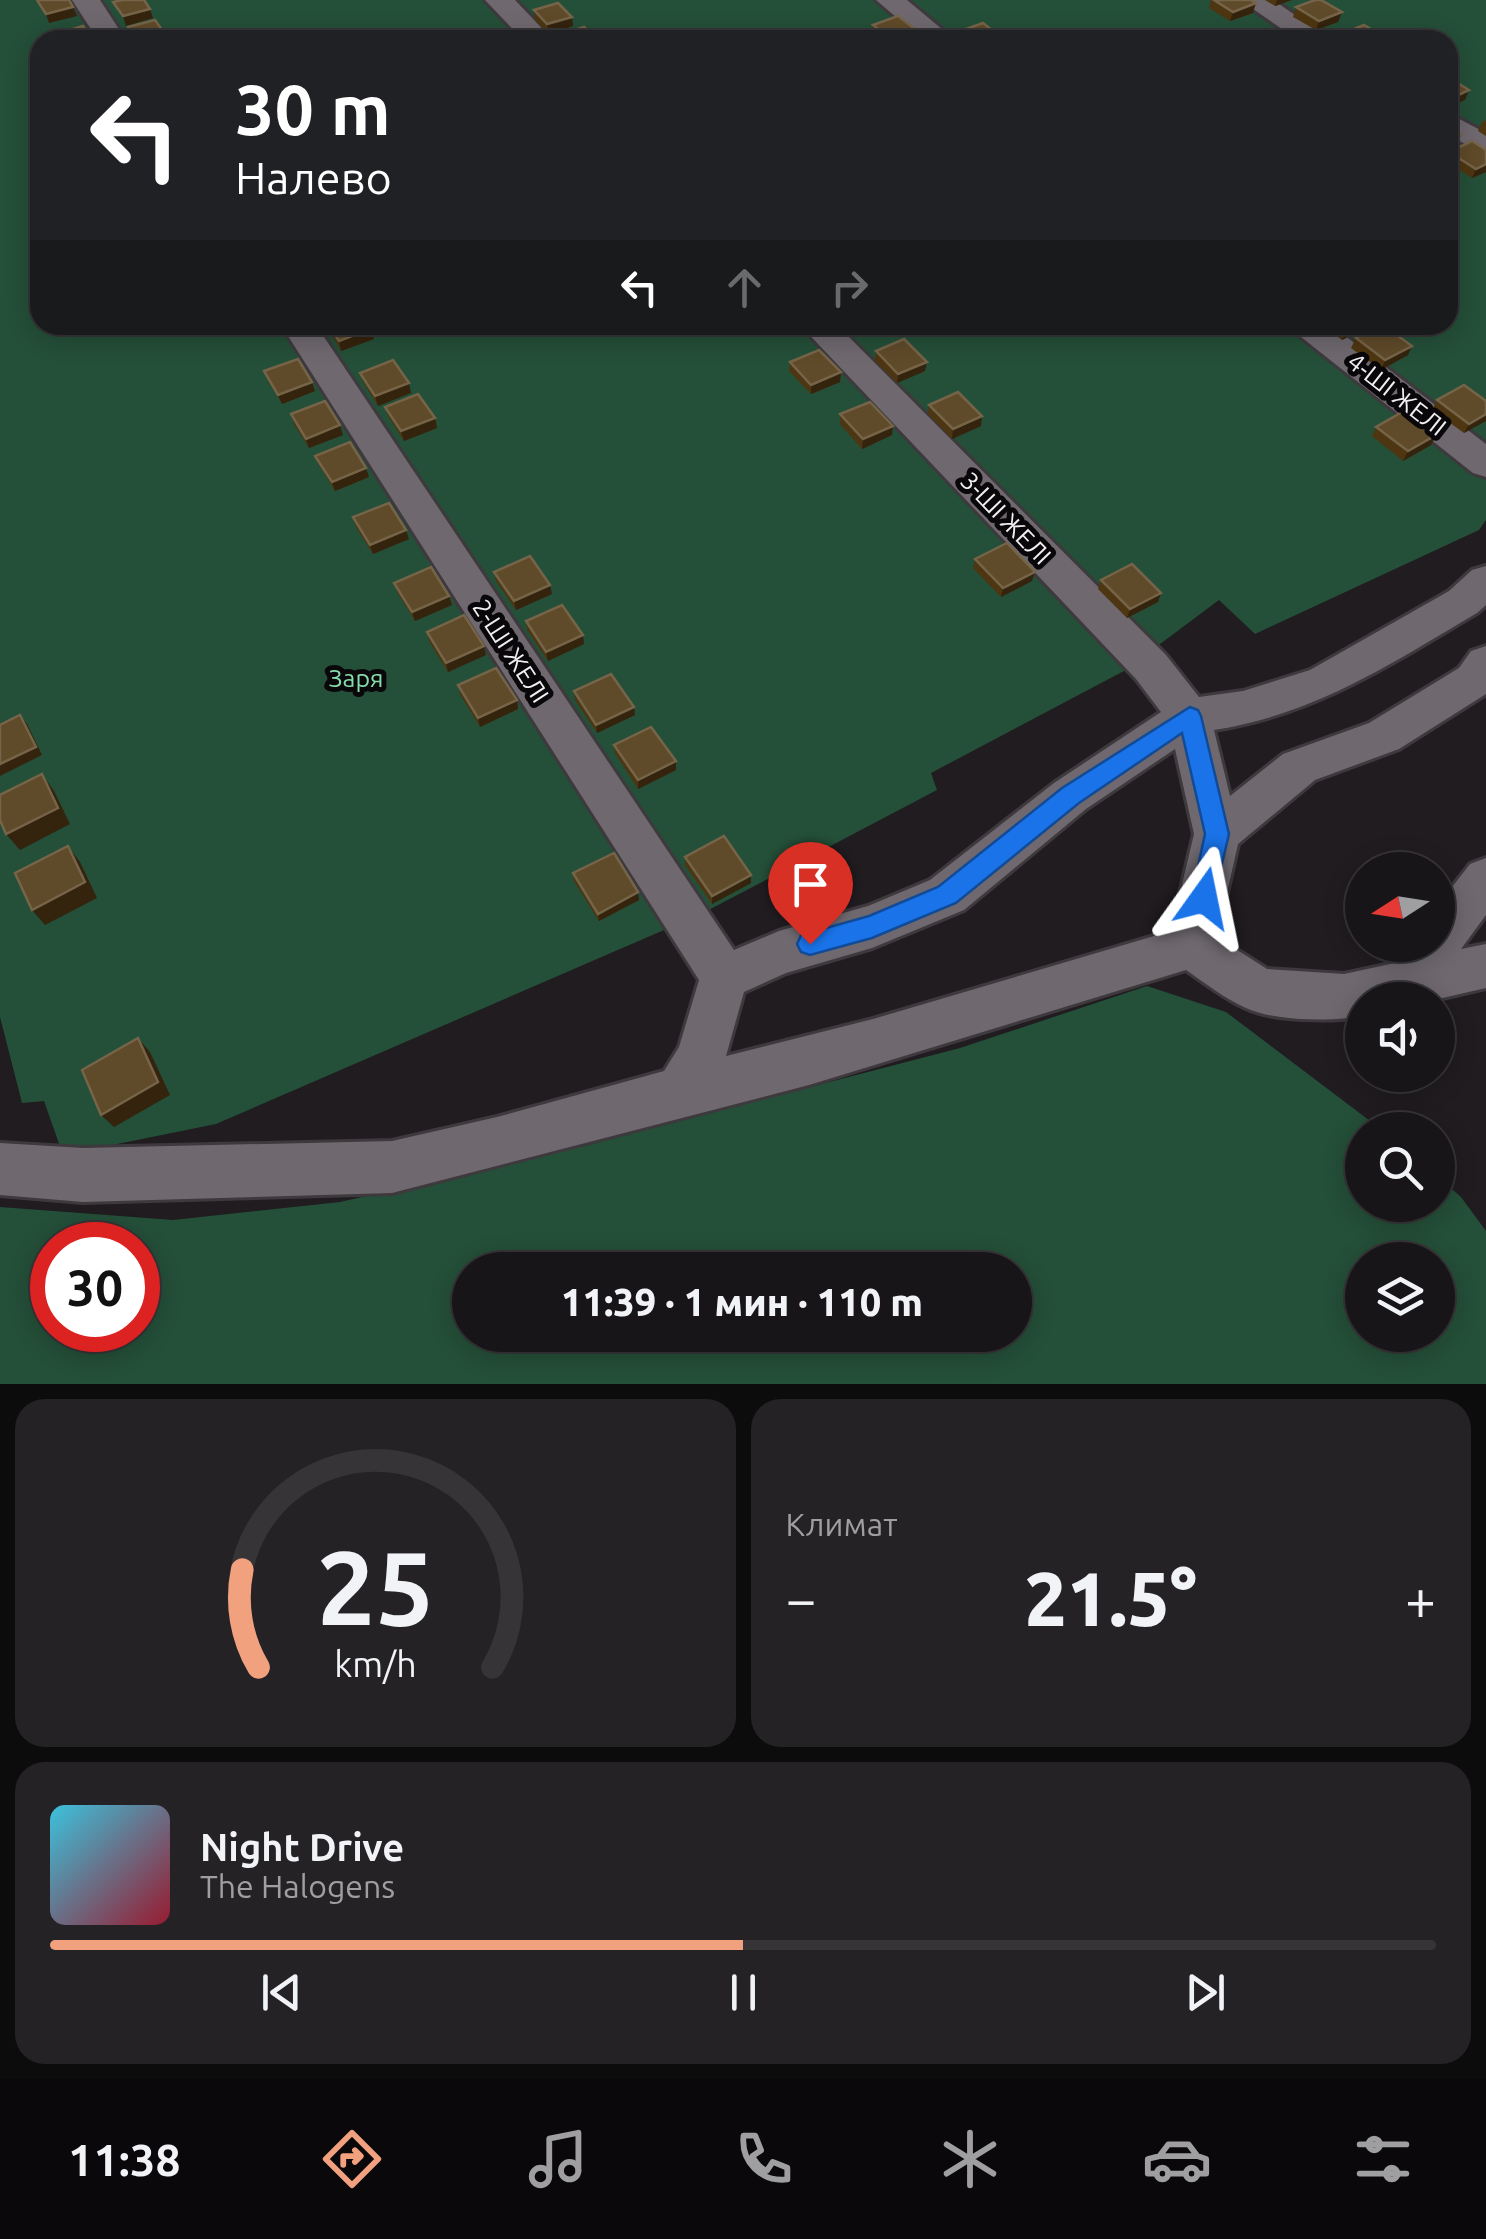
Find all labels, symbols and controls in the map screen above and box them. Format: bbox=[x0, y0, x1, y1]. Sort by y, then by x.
icon: left bbox=[70, 70, 200, 200]
text: 30 m bbox=[235, 70, 391, 148]
text: Налево bbox=[235, 152, 392, 203]
icon: left bbox=[612, 260, 667, 315]
icon: ahead bbox=[717, 260, 772, 315]
icon: right bbox=[822, 260, 877, 315]
street label: 4-ШІ ЖЕЛІ bbox=[1342, 347, 1452, 441]
street label: 3-ШІ ЖЕЛІ bbox=[955, 466, 1057, 570]
street label: 2-ШІ ЖЕЛІ bbox=[467, 594, 555, 708]
park label: Заря bbox=[329, 664, 383, 692]
pin bbox=[768, 842, 853, 945]
position arrow bbox=[1152, 846, 1256, 950]
north arrow bbox=[1345, 852, 1455, 962]
map controls bbox=[1345, 852, 1455, 1352]
icon: arrive bbox=[783, 857, 838, 912]
button: sound bbox=[1345, 982, 1455, 1092]
button: search bbox=[1345, 1112, 1455, 1222]
speed limit sign: 30 bbox=[30, 1222, 160, 1352]
button: layers bbox=[1345, 1242, 1455, 1352]
text: 11:39 · 1 мин · 110 m bbox=[561, 1281, 923, 1323]
text: Климат bbox=[786, 1506, 897, 1542]
text: 25 bbox=[317, 1528, 434, 1645]
text: 21.5° bbox=[1024, 1556, 1197, 1640]
text: − bbox=[786, 1568, 817, 1629]
text: + bbox=[1405, 1568, 1436, 1629]
text: km/h bbox=[334, 1644, 417, 1684]
text: Night Drive bbox=[200, 1826, 404, 1868]
text: The Halogens bbox=[200, 1868, 395, 1904]
icon: previous bbox=[254, 1965, 309, 2020]
icon: pause bbox=[716, 1965, 771, 2020]
icon: next bbox=[1178, 1965, 1233, 2020]
icon: directions bbox=[317, 2124, 387, 2194]
icon: music bbox=[523, 2124, 593, 2194]
icon: phone bbox=[729, 2124, 799, 2194]
icon: climate bbox=[935, 2124, 1005, 2194]
icon: car bbox=[1142, 2124, 1212, 2194]
icon: filters bbox=[1348, 2124, 1418, 2194]
text: 11:38 bbox=[68, 2134, 181, 2185]

